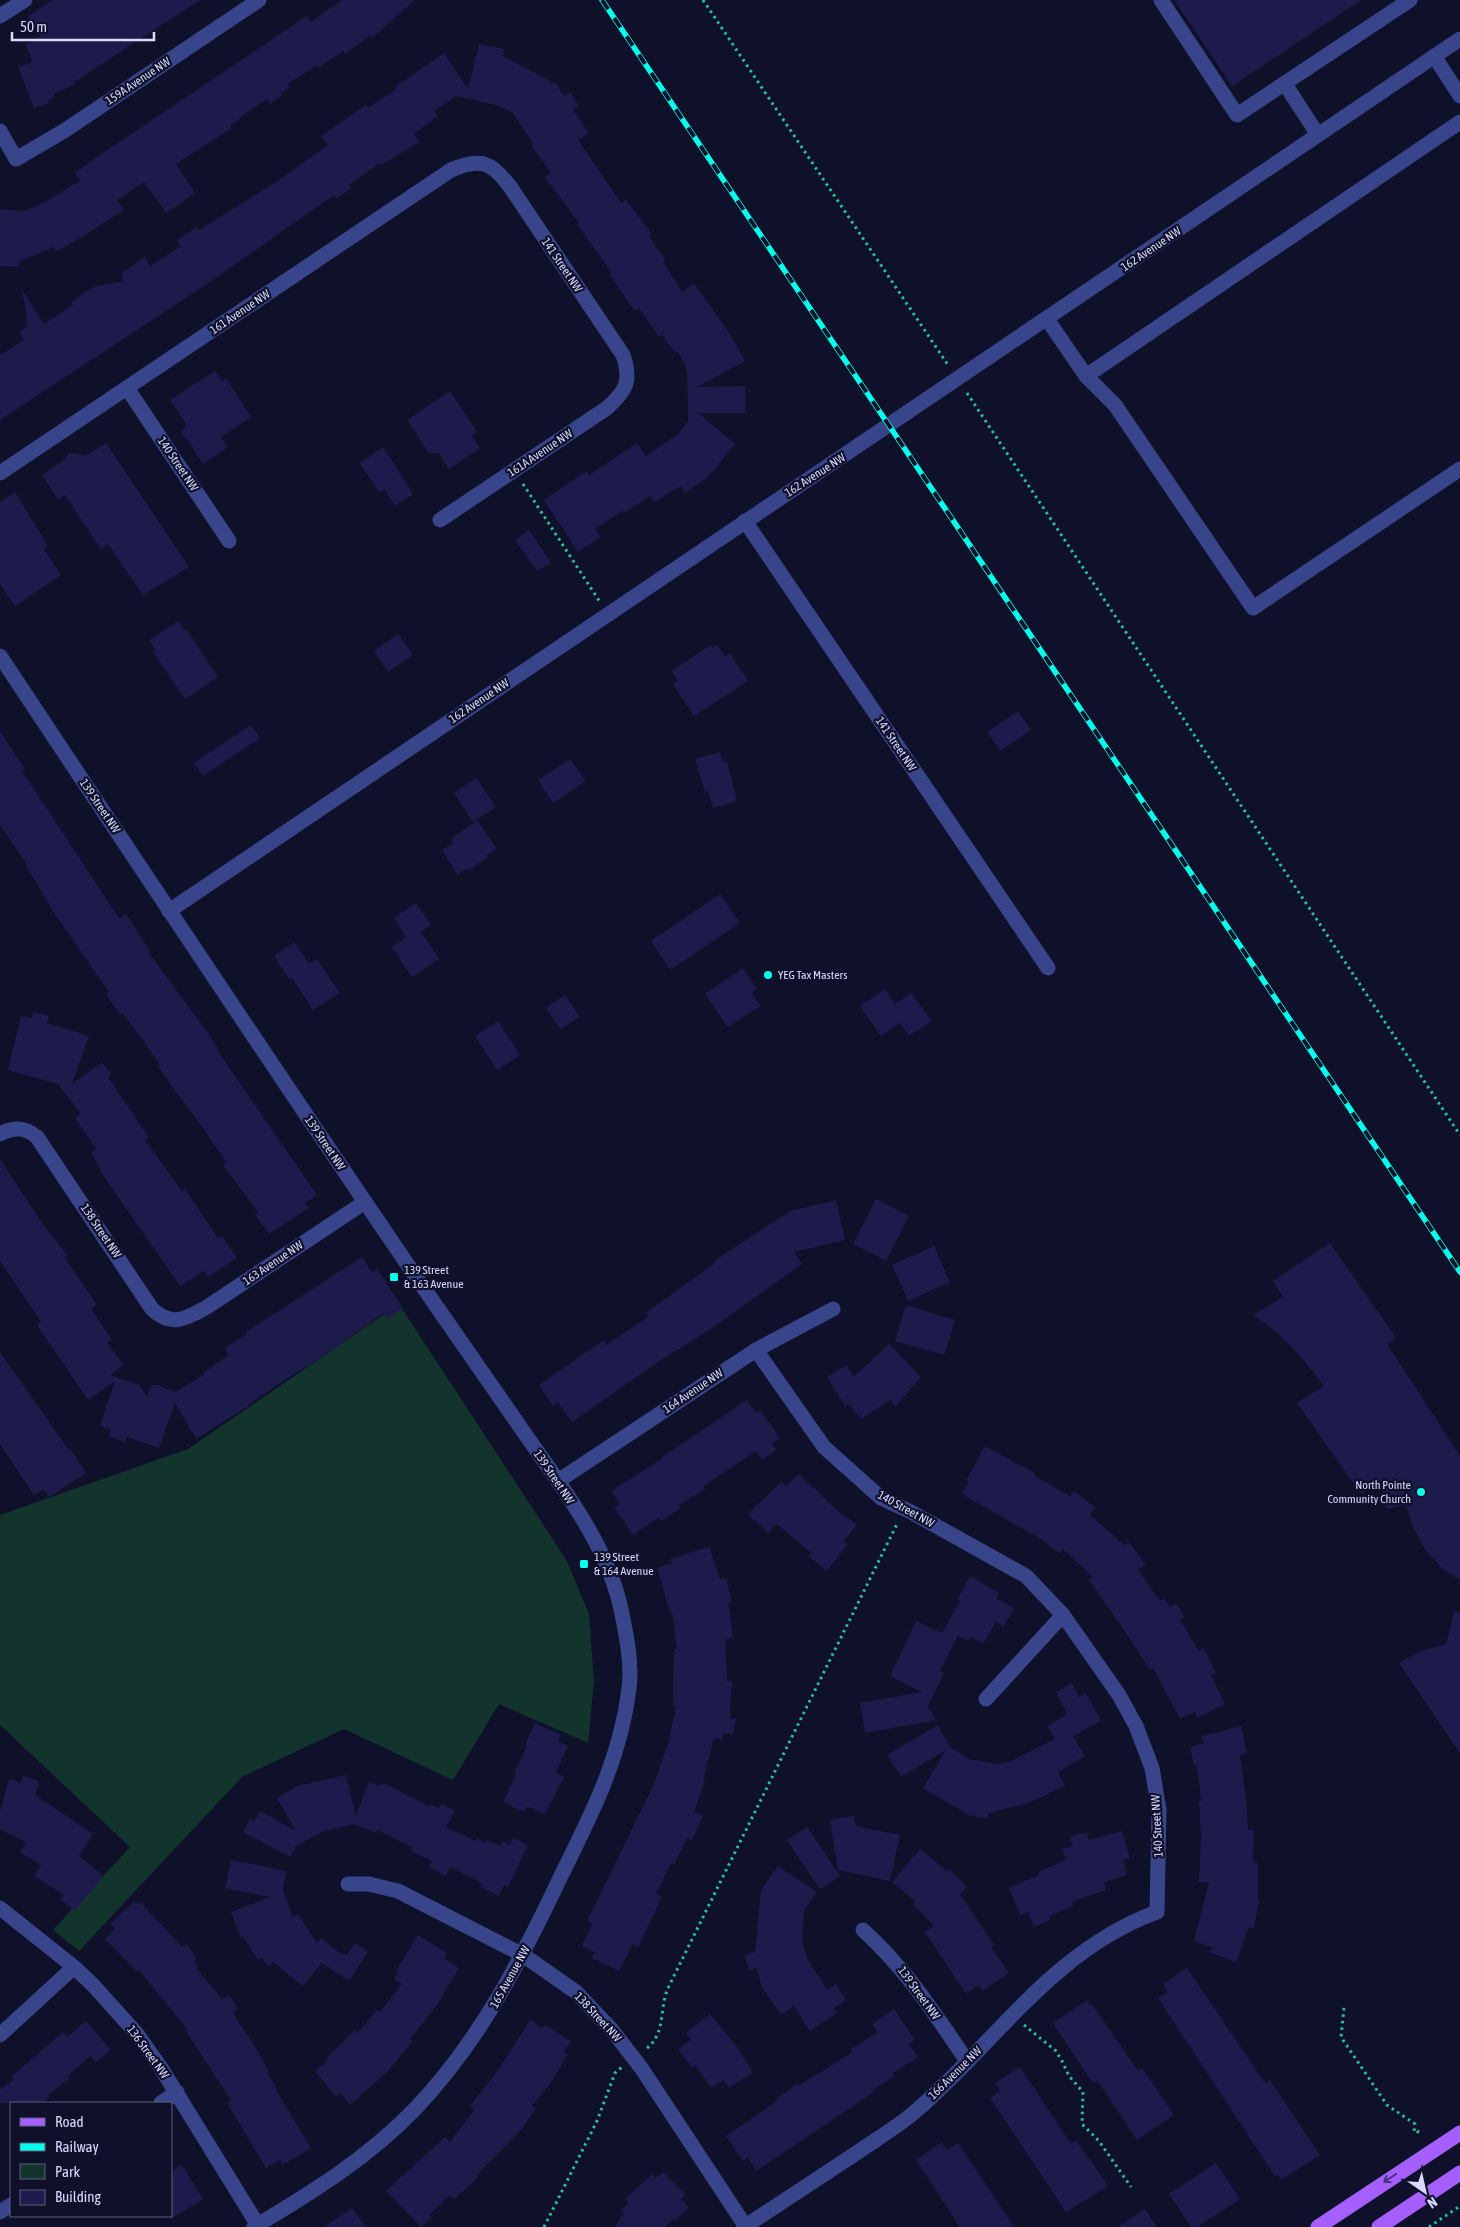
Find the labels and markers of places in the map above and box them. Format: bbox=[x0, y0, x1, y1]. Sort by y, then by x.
place label: YEG Tax Masters bbox=[778, 968, 847, 982]
marker: YEG Tax Masters bbox=[762, 969, 774, 981]
place label: 139 Street & 163 Avenue bbox=[404, 1263, 464, 1291]
marker: 139 Street & 163 Avenue bbox=[388, 1271, 400, 1283]
place label: North Pointe Community Church bbox=[1327, 1478, 1411, 1506]
marker: North Pointe Community Church bbox=[1415, 1486, 1427, 1498]
place label: 139 Street & 164 Avenue bbox=[594, 1550, 654, 1578]
marker: 139 Street & 164 Avenue bbox=[578, 1558, 590, 1570]

